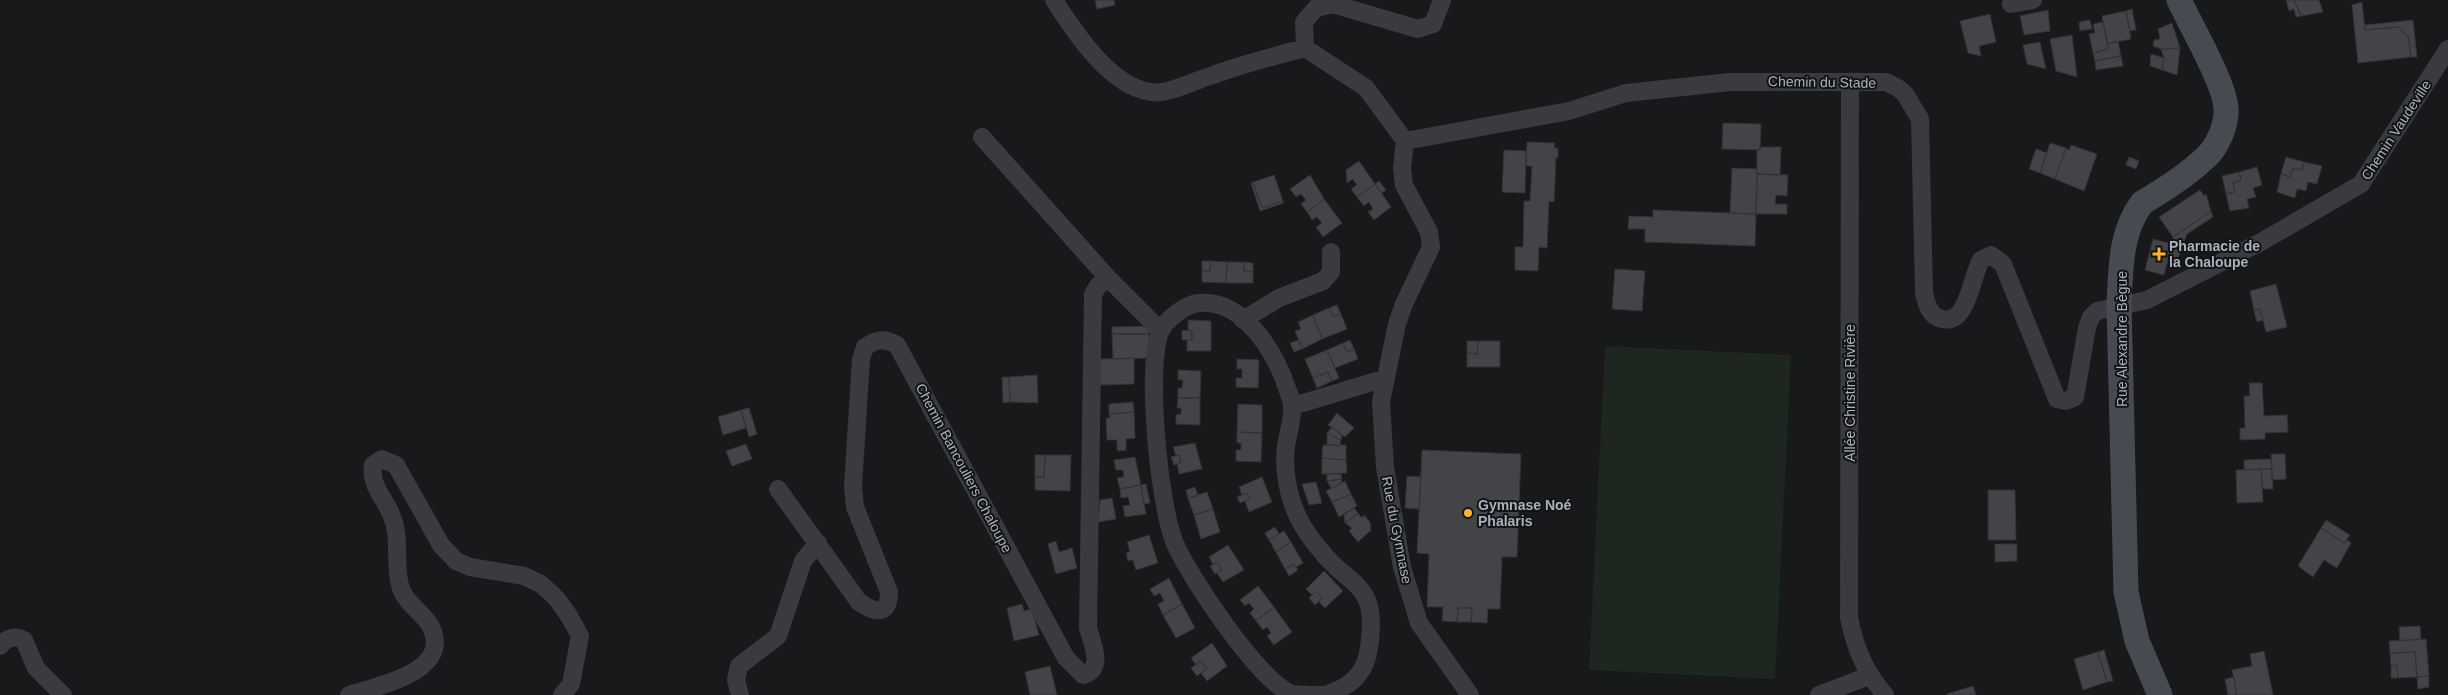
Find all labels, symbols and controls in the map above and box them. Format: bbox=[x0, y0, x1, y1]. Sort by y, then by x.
street label: Chemin du Stade bbox=[1768, 73, 1876, 91]
street label: Chemin Vaudeville bbox=[2358, 77, 2434, 183]
place label: Pharmacie de la Chaloupe bbox=[2169, 238, 2260, 270]
marker: Pharmacie de la Chaloupe bbox=[2153, 248, 2165, 260]
street label: Rue Alexandre Bègue bbox=[2114, 271, 2130, 407]
street label: Allée Christine Rivière bbox=[1842, 324, 1858, 462]
street label: Chemin Bancouliers Chaloupe bbox=[913, 381, 1016, 555]
street label: Rue du Gymnase bbox=[1379, 475, 1415, 585]
place label: Gymnase Noé Phalaris bbox=[1478, 497, 1572, 529]
marker: Gymnase Noé Phalaris bbox=[1462, 507, 1474, 519]

